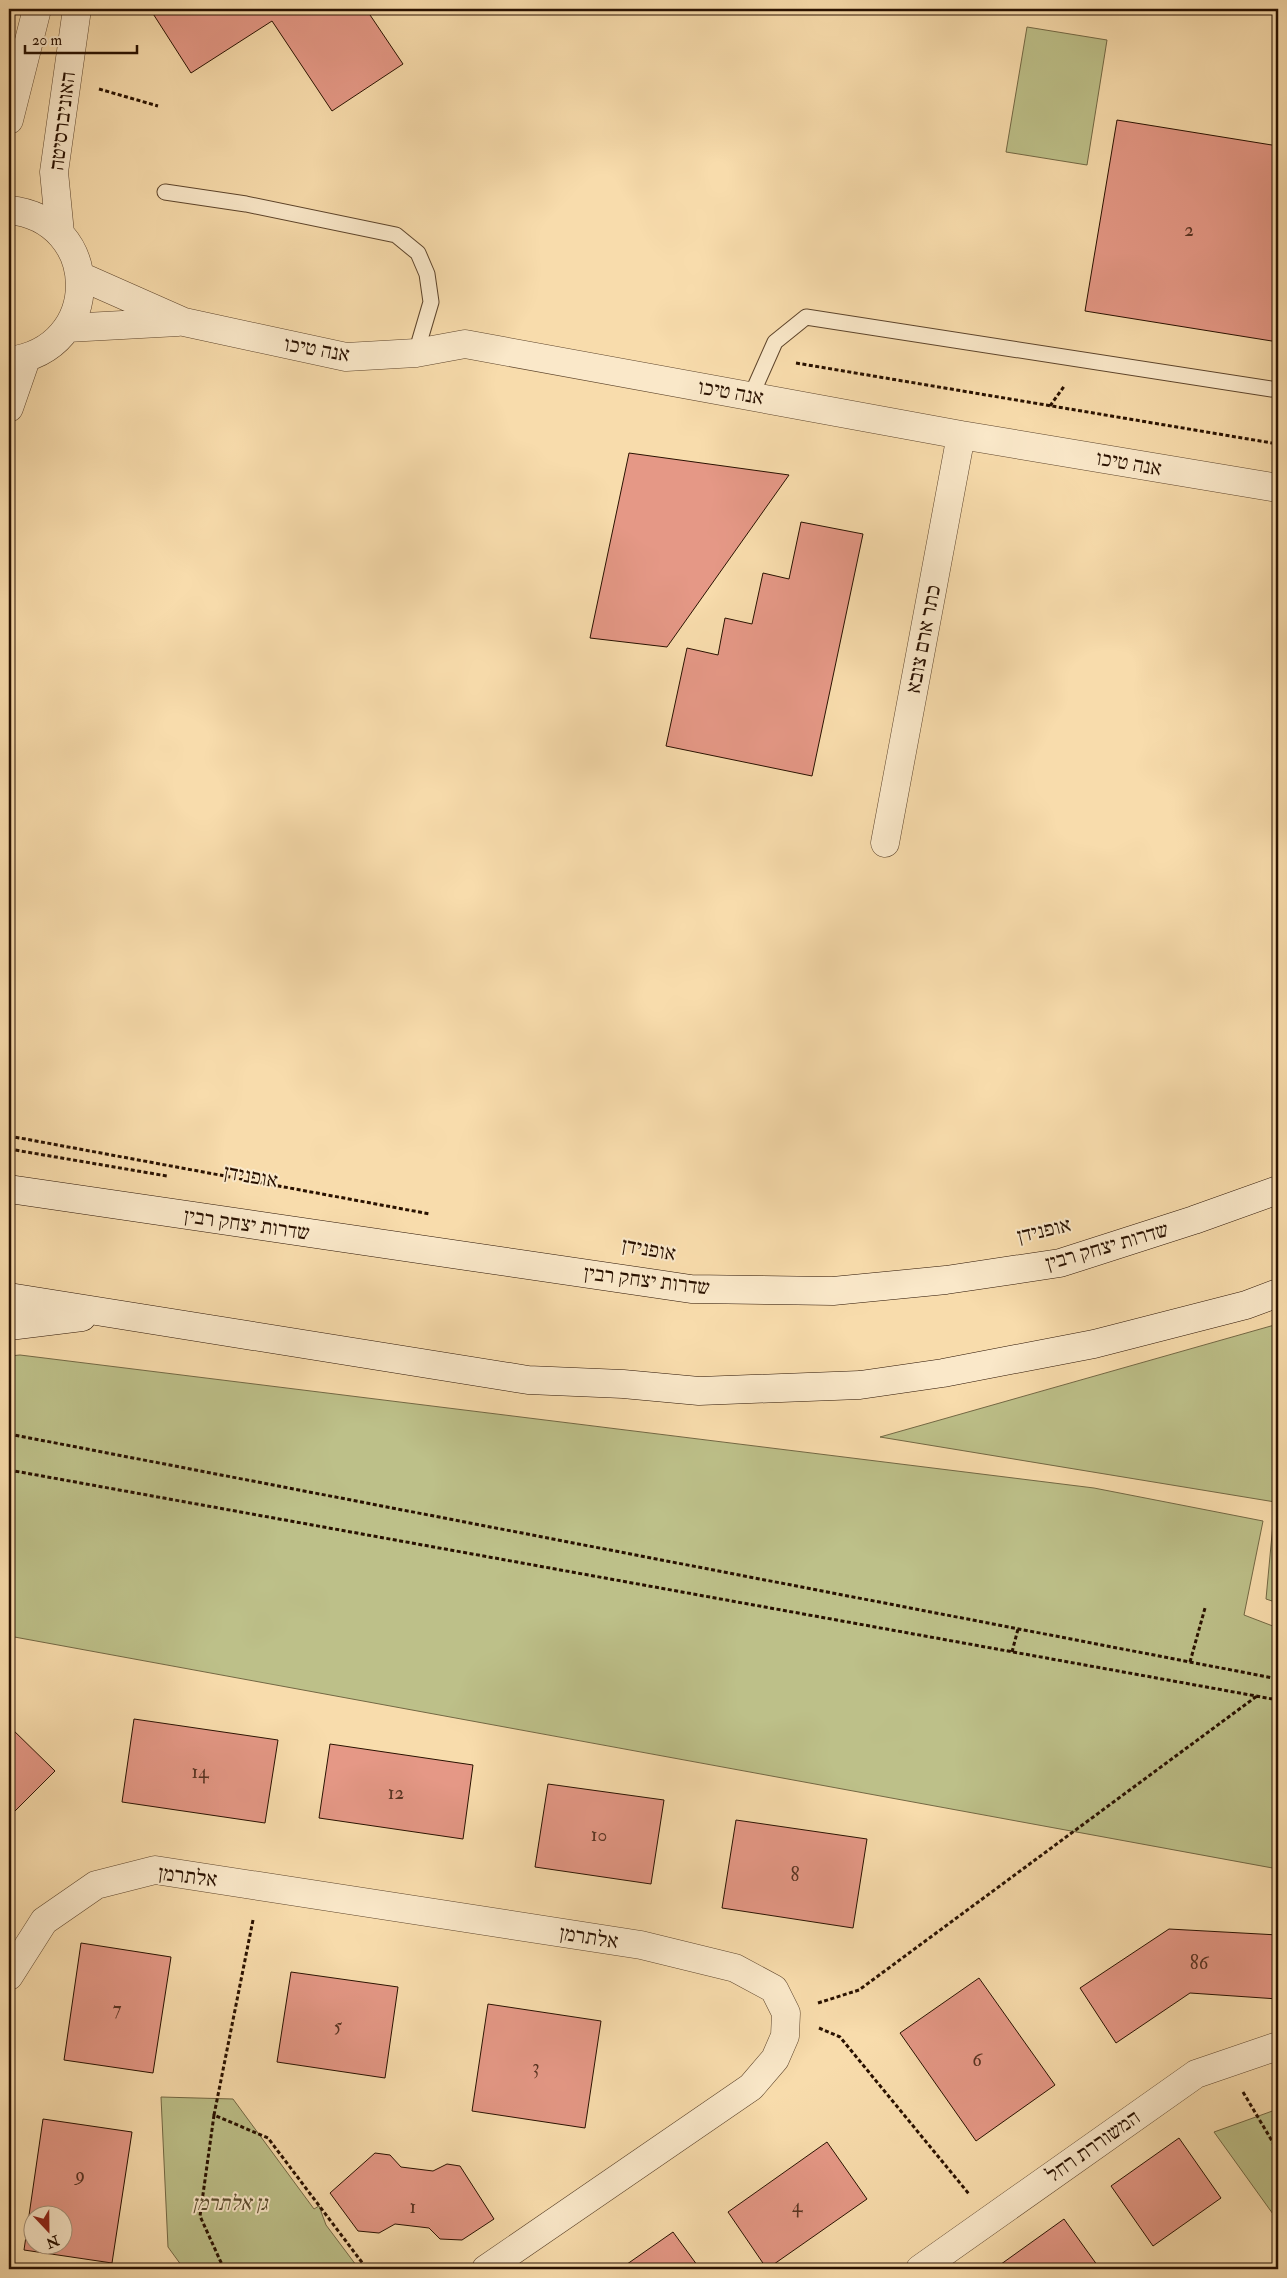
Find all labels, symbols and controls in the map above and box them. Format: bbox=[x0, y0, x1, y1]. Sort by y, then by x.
scale bar bbox=[25, 22, 138, 54]
text: 20 m bbox=[32, 31, 62, 50]
street label: האוניברסיטה bbox=[43, 70, 82, 172]
house number: 2 bbox=[1184, 218, 1194, 242]
street label: אנה טיכו bbox=[282, 330, 352, 369]
street label: אנה טיכו bbox=[696, 373, 766, 412]
street label: אנה טיכו bbox=[1094, 444, 1164, 483]
street label: כתר ארם צובא bbox=[900, 582, 947, 696]
street label: אופנידן bbox=[222, 1158, 280, 1195]
street label: שדרות יצחק רבין bbox=[182, 1202, 312, 1247]
street label: אופנידן bbox=[1015, 1211, 1074, 1250]
street label: שדרות יצחק רבין bbox=[1042, 1216, 1172, 1277]
street label: אופנידן bbox=[620, 1231, 678, 1268]
street label: שדרות יצחק רבין bbox=[582, 1259, 712, 1302]
house number: 14 bbox=[191, 1760, 209, 1784]
house number: 12 bbox=[388, 1781, 404, 1805]
house number: 10 bbox=[591, 1823, 607, 1847]
street label: אלתרמן bbox=[157, 1859, 219, 1894]
house number: 8 bbox=[791, 1863, 800, 1887]
street label: אלתרמן bbox=[558, 1920, 620, 1955]
house number: 86 bbox=[1190, 1951, 1210, 1975]
house number: 7 bbox=[113, 1997, 122, 2021]
house number: 5 bbox=[334, 2014, 343, 2038]
house number: 6 bbox=[972, 2048, 983, 2072]
house number: 3 bbox=[532, 2055, 540, 2079]
street label: המשוררת רחל bbox=[1041, 2104, 1146, 2189]
house number: 9 bbox=[73, 2163, 85, 2187]
park label: גן אלתרמן bbox=[192, 2190, 270, 2217]
house number: 4 bbox=[792, 2194, 803, 2218]
house number: 1 bbox=[410, 2195, 416, 2219]
north arrow bbox=[22, 2206, 72, 2256]
text: N bbox=[43, 2231, 63, 2252]

